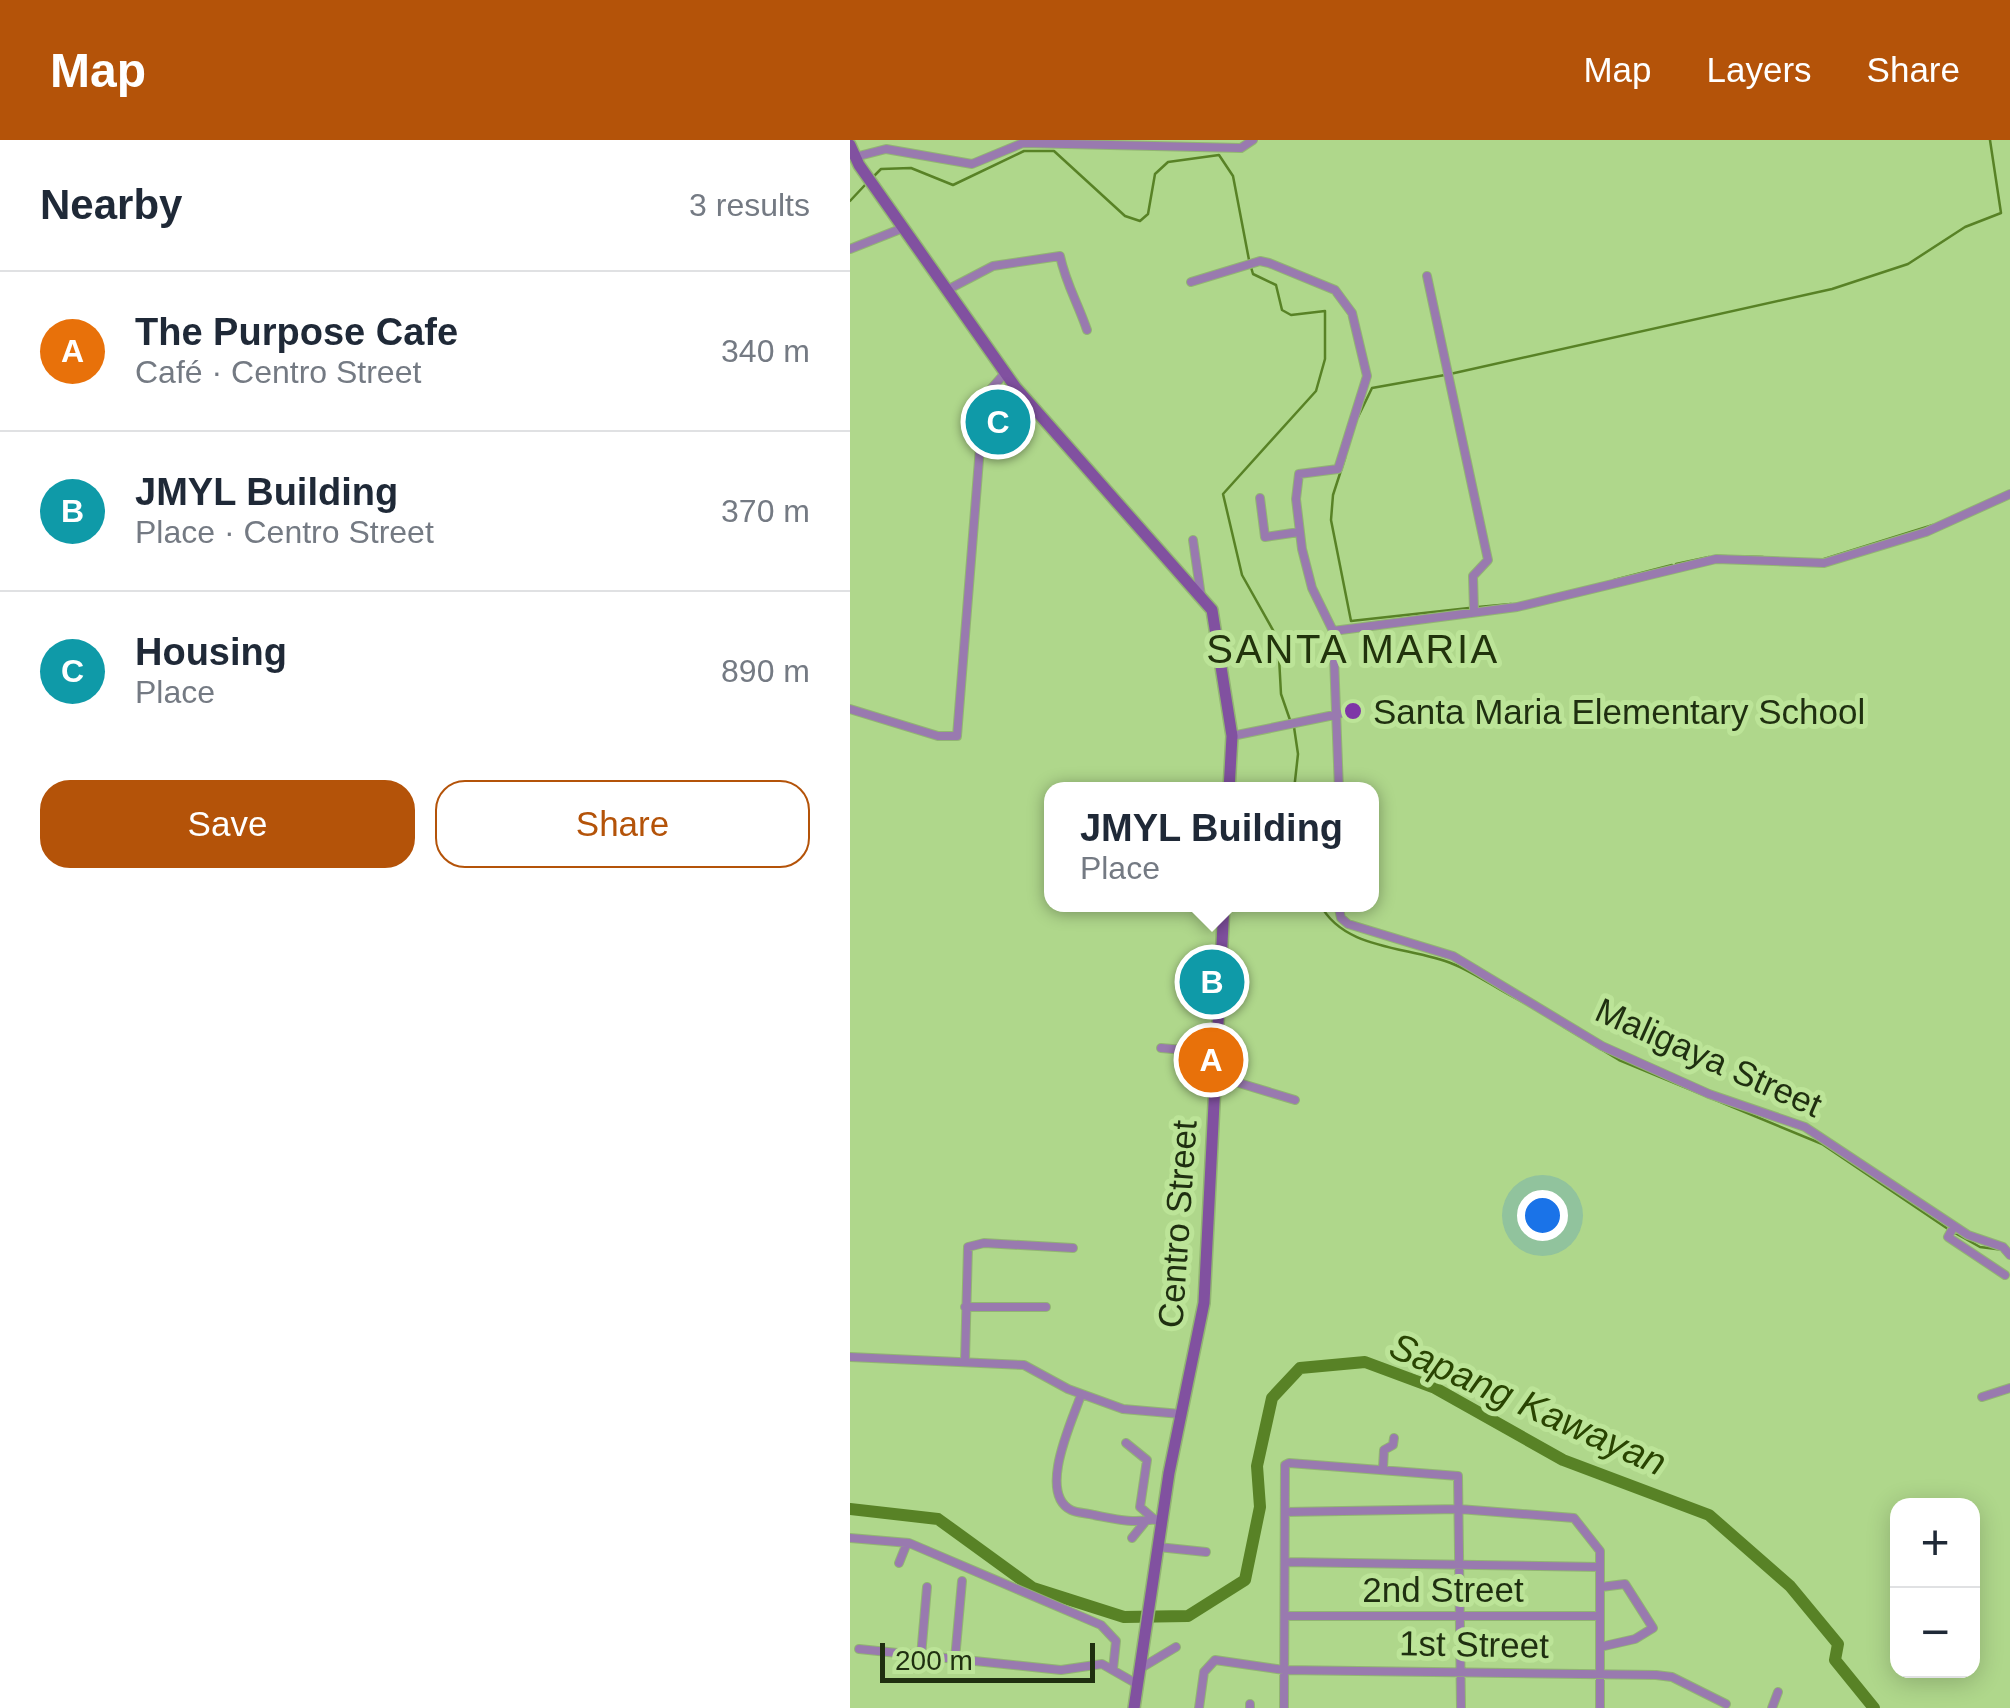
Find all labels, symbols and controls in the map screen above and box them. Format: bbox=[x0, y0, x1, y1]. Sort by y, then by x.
text: Map bbox=[50, 44, 146, 97]
text: Map bbox=[1583, 50, 1652, 89]
text: Layers bbox=[1707, 50, 1812, 89]
text: Share bbox=[1867, 50, 1960, 89]
text: Nearby bbox=[40, 181, 182, 228]
text: 3 results bbox=[689, 187, 810, 223]
text: The Purpose Cafe bbox=[135, 311, 458, 353]
text: A bbox=[61, 333, 84, 369]
text: 340 m bbox=[721, 333, 810, 369]
text: Café · Centro Street bbox=[135, 354, 421, 390]
pin: C bbox=[966, 384, 1030, 460]
text: JMYL Building bbox=[135, 471, 398, 513]
text: B bbox=[61, 493, 84, 529]
text: 370 m bbox=[721, 493, 810, 529]
text: Place · Centro Street bbox=[135, 514, 434, 550]
district label: SANTA MARIA bbox=[1206, 627, 1500, 671]
text: Housing bbox=[135, 631, 287, 673]
text: C bbox=[61, 653, 84, 689]
text: 890 m bbox=[721, 653, 810, 689]
text: Place bbox=[135, 674, 215, 710]
place label: Santa Maria Elementary School bbox=[1373, 692, 1865, 731]
marker: Santa Maria Elementary School bbox=[1342, 700, 1364, 722]
button: Save bbox=[40, 780, 415, 868]
button: Share bbox=[435, 780, 810, 868]
popup bbox=[1044, 782, 1379, 912]
text: JMYL Building bbox=[1080, 807, 1343, 849]
text: Place bbox=[1080, 850, 1160, 886]
pin: B bbox=[1180, 944, 1244, 1020]
street label: Maligaya Street bbox=[1590, 990, 1828, 1124]
pin: A bbox=[1178, 1022, 1244, 1098]
street label: Centro Street bbox=[1150, 1119, 1204, 1329]
your location bbox=[1517, 1190, 1568, 1241]
water label: Sapang Kawayan bbox=[1383, 1324, 1673, 1484]
map controls bbox=[1890, 1498, 1980, 1678]
button: + bbox=[1890, 1498, 1980, 1588]
street label: 2nd Street bbox=[1362, 1570, 1524, 1609]
button: − bbox=[1890, 1588, 1980, 1678]
street label: 1st Street bbox=[1399, 1623, 1549, 1665]
scale bar bbox=[880, 1638, 1095, 1682]
text: 200 m bbox=[895, 1645, 973, 1676]

